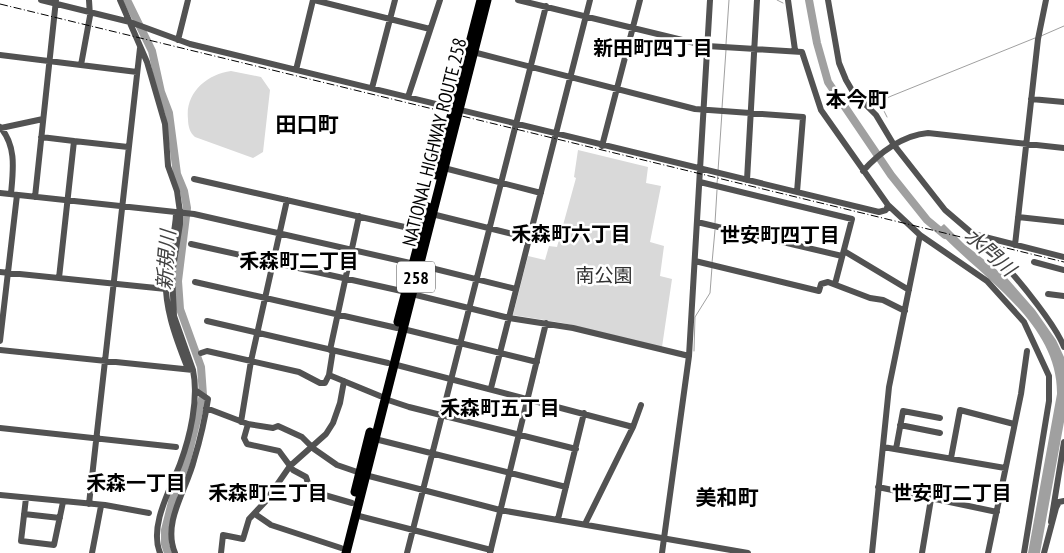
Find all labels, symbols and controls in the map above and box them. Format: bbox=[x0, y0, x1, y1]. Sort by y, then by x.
street label: NATIONAL HIGHWAY ROUTE 258 bbox=[396, 35, 472, 249]
district label: 新田町四丁目 bbox=[593, 35, 713, 61]
district label: 本今町 bbox=[826, 86, 889, 113]
district label: 田口町 bbox=[276, 111, 339, 138]
district label: 禾森町六丁目 bbox=[511, 221, 631, 247]
district label: 世安町四丁目 bbox=[720, 222, 840, 248]
water label: 水門川 bbox=[959, 222, 1022, 283]
water label: 新規川 bbox=[151, 227, 181, 291]
district label: 禾森町二丁目 bbox=[239, 248, 359, 274]
road number: 258 bbox=[397, 262, 435, 292]
park label: 南公園 bbox=[575, 263, 633, 287]
district label: 禾森町五丁目 bbox=[440, 395, 560, 421]
district label: 禾森一丁目 bbox=[86, 470, 186, 496]
district label: 禾森町三丁目 bbox=[208, 480, 328, 506]
district label: 世安町二丁目 bbox=[892, 480, 1012, 506]
district label: 美和町 bbox=[696, 484, 759, 511]

